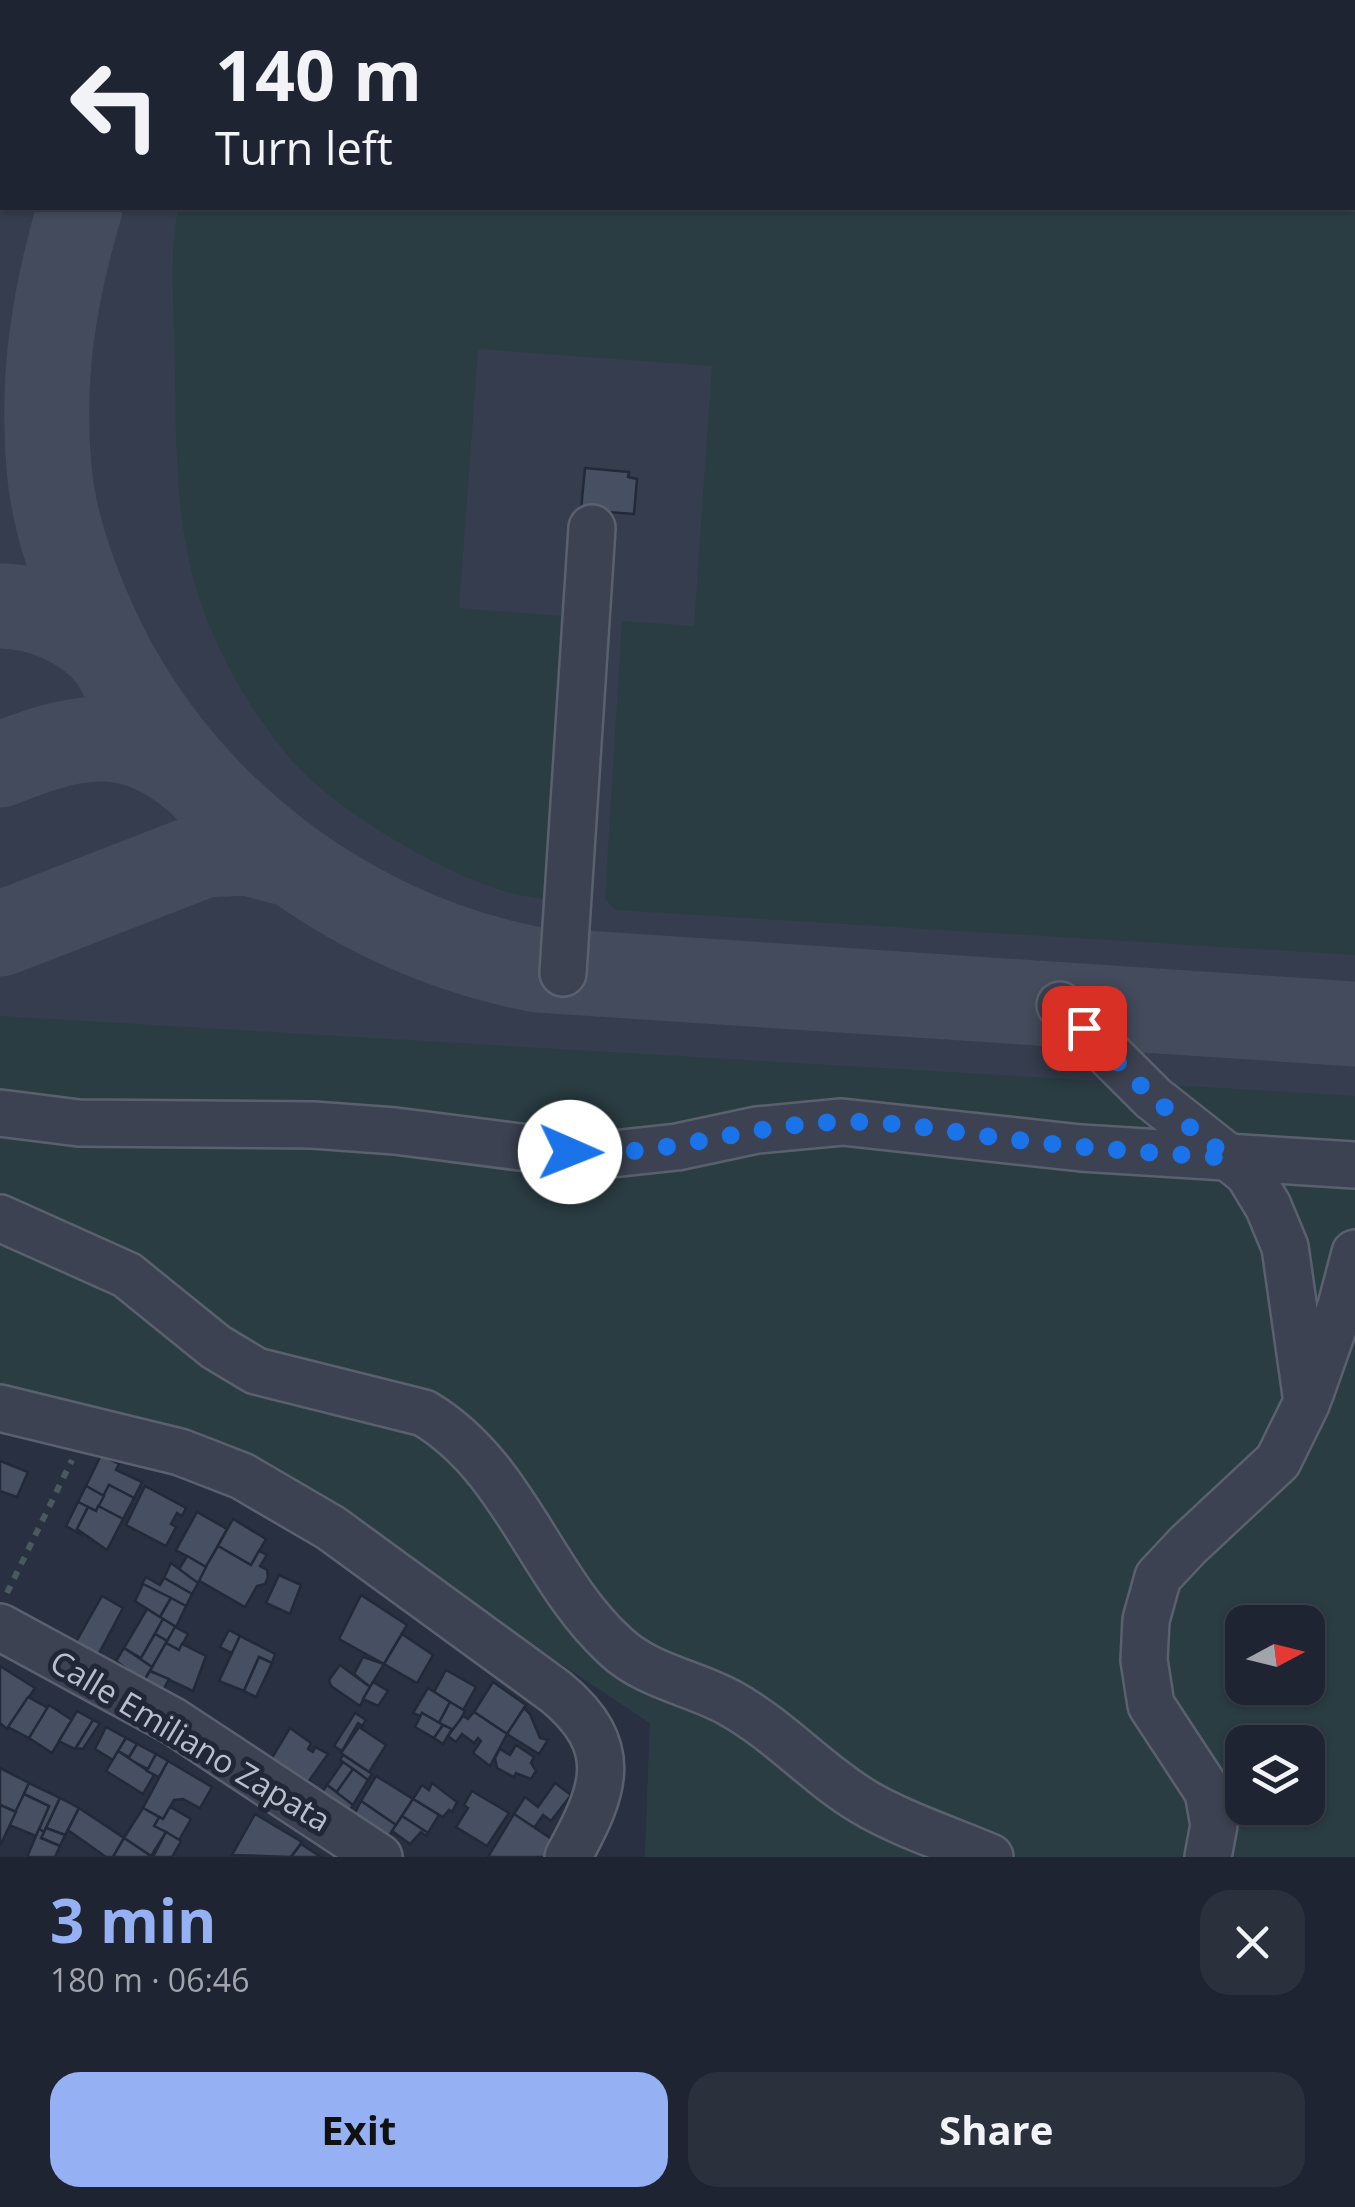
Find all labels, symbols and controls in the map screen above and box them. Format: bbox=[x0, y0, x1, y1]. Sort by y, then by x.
text: 140 m bbox=[215, 26, 422, 122]
icon: left bbox=[50, 40, 180, 170]
text: Turn left bbox=[215, 117, 393, 178]
pin bbox=[1042, 986, 1127, 1071]
icon: arrive bbox=[1057, 1001, 1112, 1056]
position arrow bbox=[518, 1100, 622, 1204]
north arrow bbox=[1225, 1605, 1325, 1705]
map controls bbox=[1225, 1605, 1325, 1825]
street label: Calle Emiliano Zapata bbox=[43, 1639, 339, 1841]
button: layers bbox=[1225, 1725, 1325, 1825]
text: 3 min bbox=[50, 1879, 217, 1961]
button: close bbox=[1200, 1890, 1305, 1995]
text: 180 m · 06:46 bbox=[50, 1958, 249, 2001]
button: Exit bbox=[50, 2072, 668, 2187]
button: Share bbox=[688, 2072, 1305, 2187]

